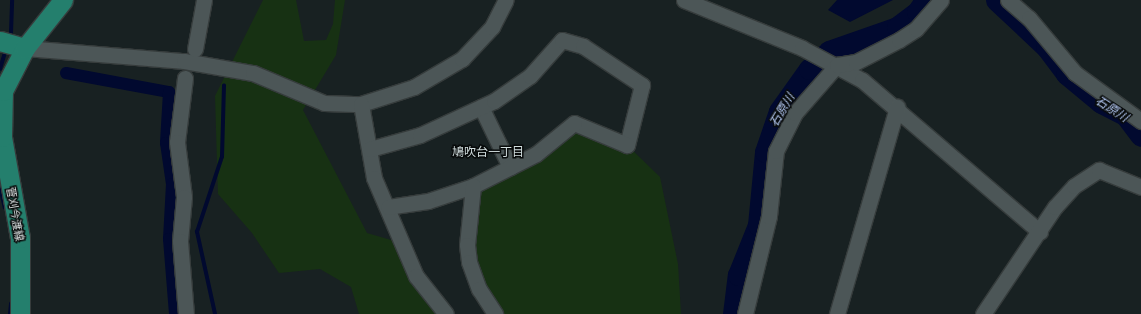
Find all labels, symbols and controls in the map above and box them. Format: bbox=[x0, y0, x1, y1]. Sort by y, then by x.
water label: 石原川 bbox=[767, 91, 797, 129]
water label: 石原川 bbox=[1093, 93, 1131, 125]
district label: 鳩吹台一丁目 bbox=[452, 145, 524, 159]
street label: 菅刈今渡線 bbox=[4, 186, 26, 242]

